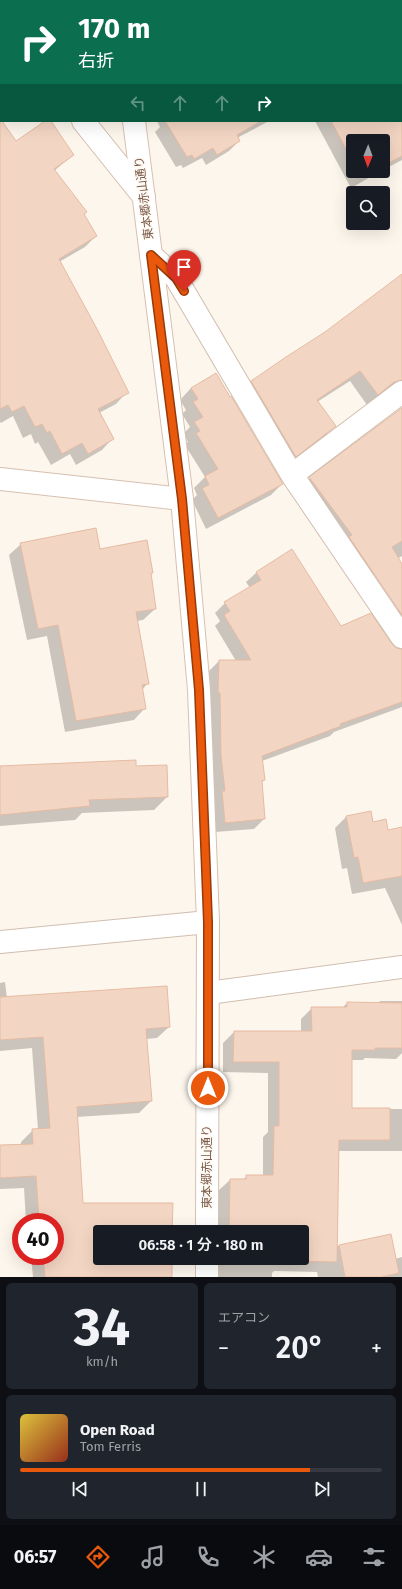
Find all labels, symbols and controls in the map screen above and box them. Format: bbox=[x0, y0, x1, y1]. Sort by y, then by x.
text: 170 m bbox=[78, 12, 150, 45]
icon: right bbox=[12, 16, 64, 68]
text: 右折 bbox=[78, 50, 114, 72]
icon: left bbox=[127, 92, 149, 114]
icon: ahead bbox=[169, 92, 191, 114]
icon: ahead bbox=[211, 92, 233, 114]
icon: right bbox=[253, 92, 275, 114]
north arrow bbox=[346, 134, 390, 178]
map controls bbox=[346, 134, 390, 230]
street label: 東本郷赤山通り bbox=[132, 155, 156, 241]
button: search bbox=[346, 186, 390, 230]
pin bbox=[167, 250, 201, 291]
icon: arrive bbox=[173, 256, 195, 278]
position arrow bbox=[187, 1067, 229, 1109]
street label: 東本郷赤山通り bbox=[200, 1125, 214, 1209]
speed limit sign: 40 bbox=[12, 1213, 64, 1265]
text: 06:58 · 1 分 · 180 m bbox=[138, 1236, 264, 1254]
text: 34 bbox=[74, 1296, 130, 1359]
text: エアコン bbox=[218, 1310, 270, 1325]
text: 20° bbox=[276, 1330, 324, 1366]
text: − bbox=[218, 1335, 229, 1362]
text: + bbox=[371, 1335, 382, 1362]
text: km/h bbox=[86, 1354, 118, 1369]
text: Open Road bbox=[80, 1421, 155, 1439]
text: Tom Ferris bbox=[80, 1439, 141, 1454]
icon: previous bbox=[69, 1478, 91, 1500]
icon: pause bbox=[190, 1478, 212, 1500]
icon: next bbox=[311, 1478, 333, 1500]
icon: directions bbox=[84, 1543, 112, 1571]
icon: music bbox=[139, 1543, 167, 1571]
icon: phone bbox=[194, 1543, 222, 1571]
icon: climate bbox=[250, 1543, 278, 1571]
icon: car bbox=[305, 1543, 333, 1571]
icon: filters bbox=[360, 1543, 388, 1571]
text: 06:57 bbox=[14, 1546, 56, 1568]

